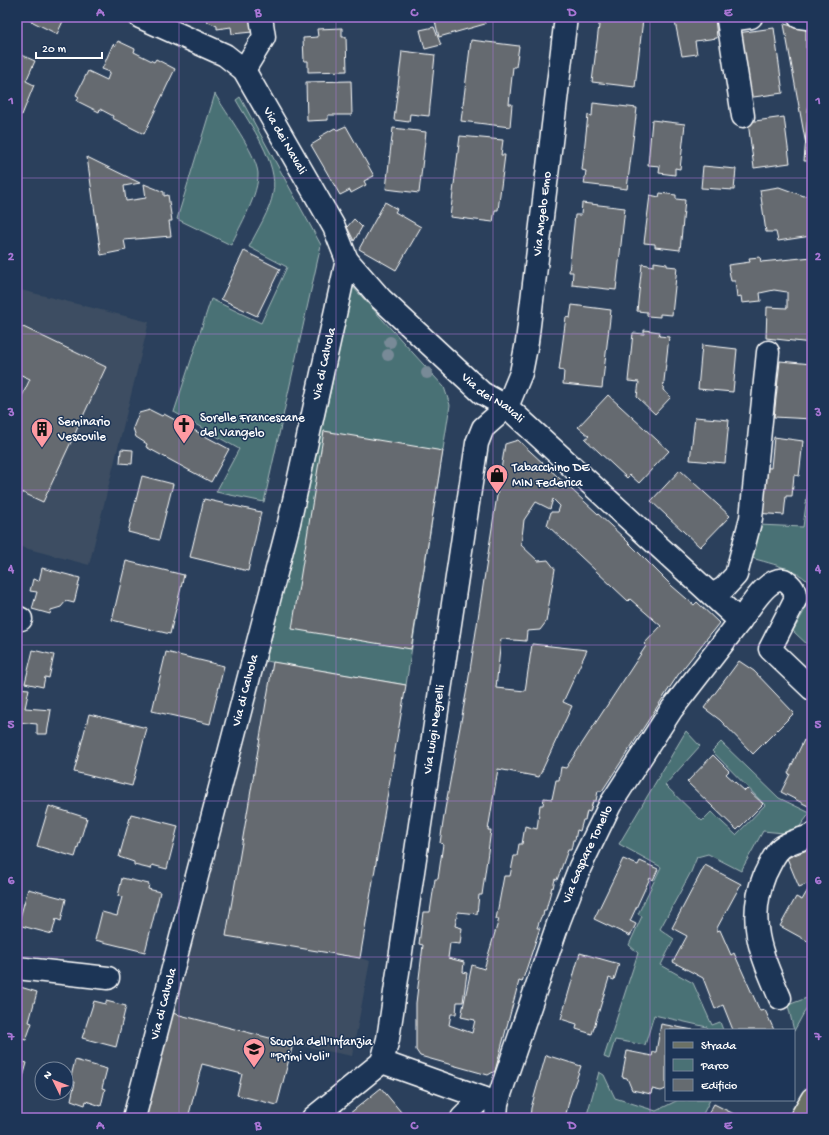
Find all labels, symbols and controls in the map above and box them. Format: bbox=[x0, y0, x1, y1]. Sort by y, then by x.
text: A bbox=[95, 6, 105, 21]
text: B bbox=[254, 6, 263, 21]
text: C bbox=[409, 6, 419, 21]
text: D bbox=[567, 6, 577, 21]
text: E bbox=[724, 6, 733, 21]
scale bar bbox=[36, 34, 102, 60]
text: 20 m bbox=[42, 43, 67, 57]
text: 1 bbox=[7, 94, 14, 109]
text: 1 bbox=[814, 94, 821, 109]
street label: Via dei Navali bbox=[259, 104, 310, 177]
street label: Via Angelo Emo bbox=[530, 170, 555, 258]
text: 2 bbox=[8, 250, 15, 265]
text: 2 bbox=[815, 250, 822, 265]
street label: Via di Calvola bbox=[309, 325, 340, 402]
street label: Via dei Navali bbox=[457, 369, 527, 426]
text: 3 bbox=[7, 406, 15, 421]
text: 3 bbox=[814, 406, 822, 421]
place label: Sorelle Francescane del Vangelo bbox=[200, 411, 305, 441]
church icon: Sorelle Francescane del Vangelo bbox=[171, 412, 197, 445]
place label: Seminario Vescovile bbox=[57, 415, 111, 445]
building icon: Seminario Vescovile bbox=[29, 416, 55, 449]
place label: Tabacchino DE MIN Federica bbox=[511, 461, 590, 491]
shop icon: Tabacchino DE MIN Federica bbox=[484, 462, 510, 495]
text: 4 bbox=[7, 562, 15, 577]
text: 4 bbox=[814, 562, 822, 577]
street label: Via di Calvola bbox=[229, 652, 262, 729]
street label: Via Luigi Negrelli bbox=[420, 683, 448, 776]
text: 5 bbox=[8, 718, 15, 733]
text: 5 bbox=[815, 718, 822, 733]
street label: Via Gaspare Tonello bbox=[559, 803, 616, 906]
text: 6 bbox=[8, 874, 15, 889]
text: 6 bbox=[815, 874, 822, 889]
street label: Via di Calvola bbox=[147, 966, 180, 1042]
legend bbox=[665, 1029, 795, 1101]
text: 7 bbox=[7, 1030, 16, 1045]
text: 7 bbox=[814, 1030, 823, 1045]
place label: Scuola dell'Infanzia "Primi Voli" bbox=[270, 1035, 373, 1065]
school or university icon: Scuola dell'Infanzia "Primi Voli" bbox=[241, 1036, 267, 1069]
text: Strada bbox=[701, 1040, 736, 1054]
text: Parco bbox=[700, 1060, 729, 1074]
north arrow bbox=[34, 1061, 74, 1101]
text: N bbox=[41, 1069, 55, 1082]
text: Edificio bbox=[701, 1080, 737, 1094]
text: A bbox=[95, 1119, 105, 1134]
text: B bbox=[254, 1119, 263, 1134]
text: C bbox=[409, 1119, 419, 1134]
text: D bbox=[567, 1119, 577, 1134]
text: E bbox=[724, 1119, 733, 1134]

